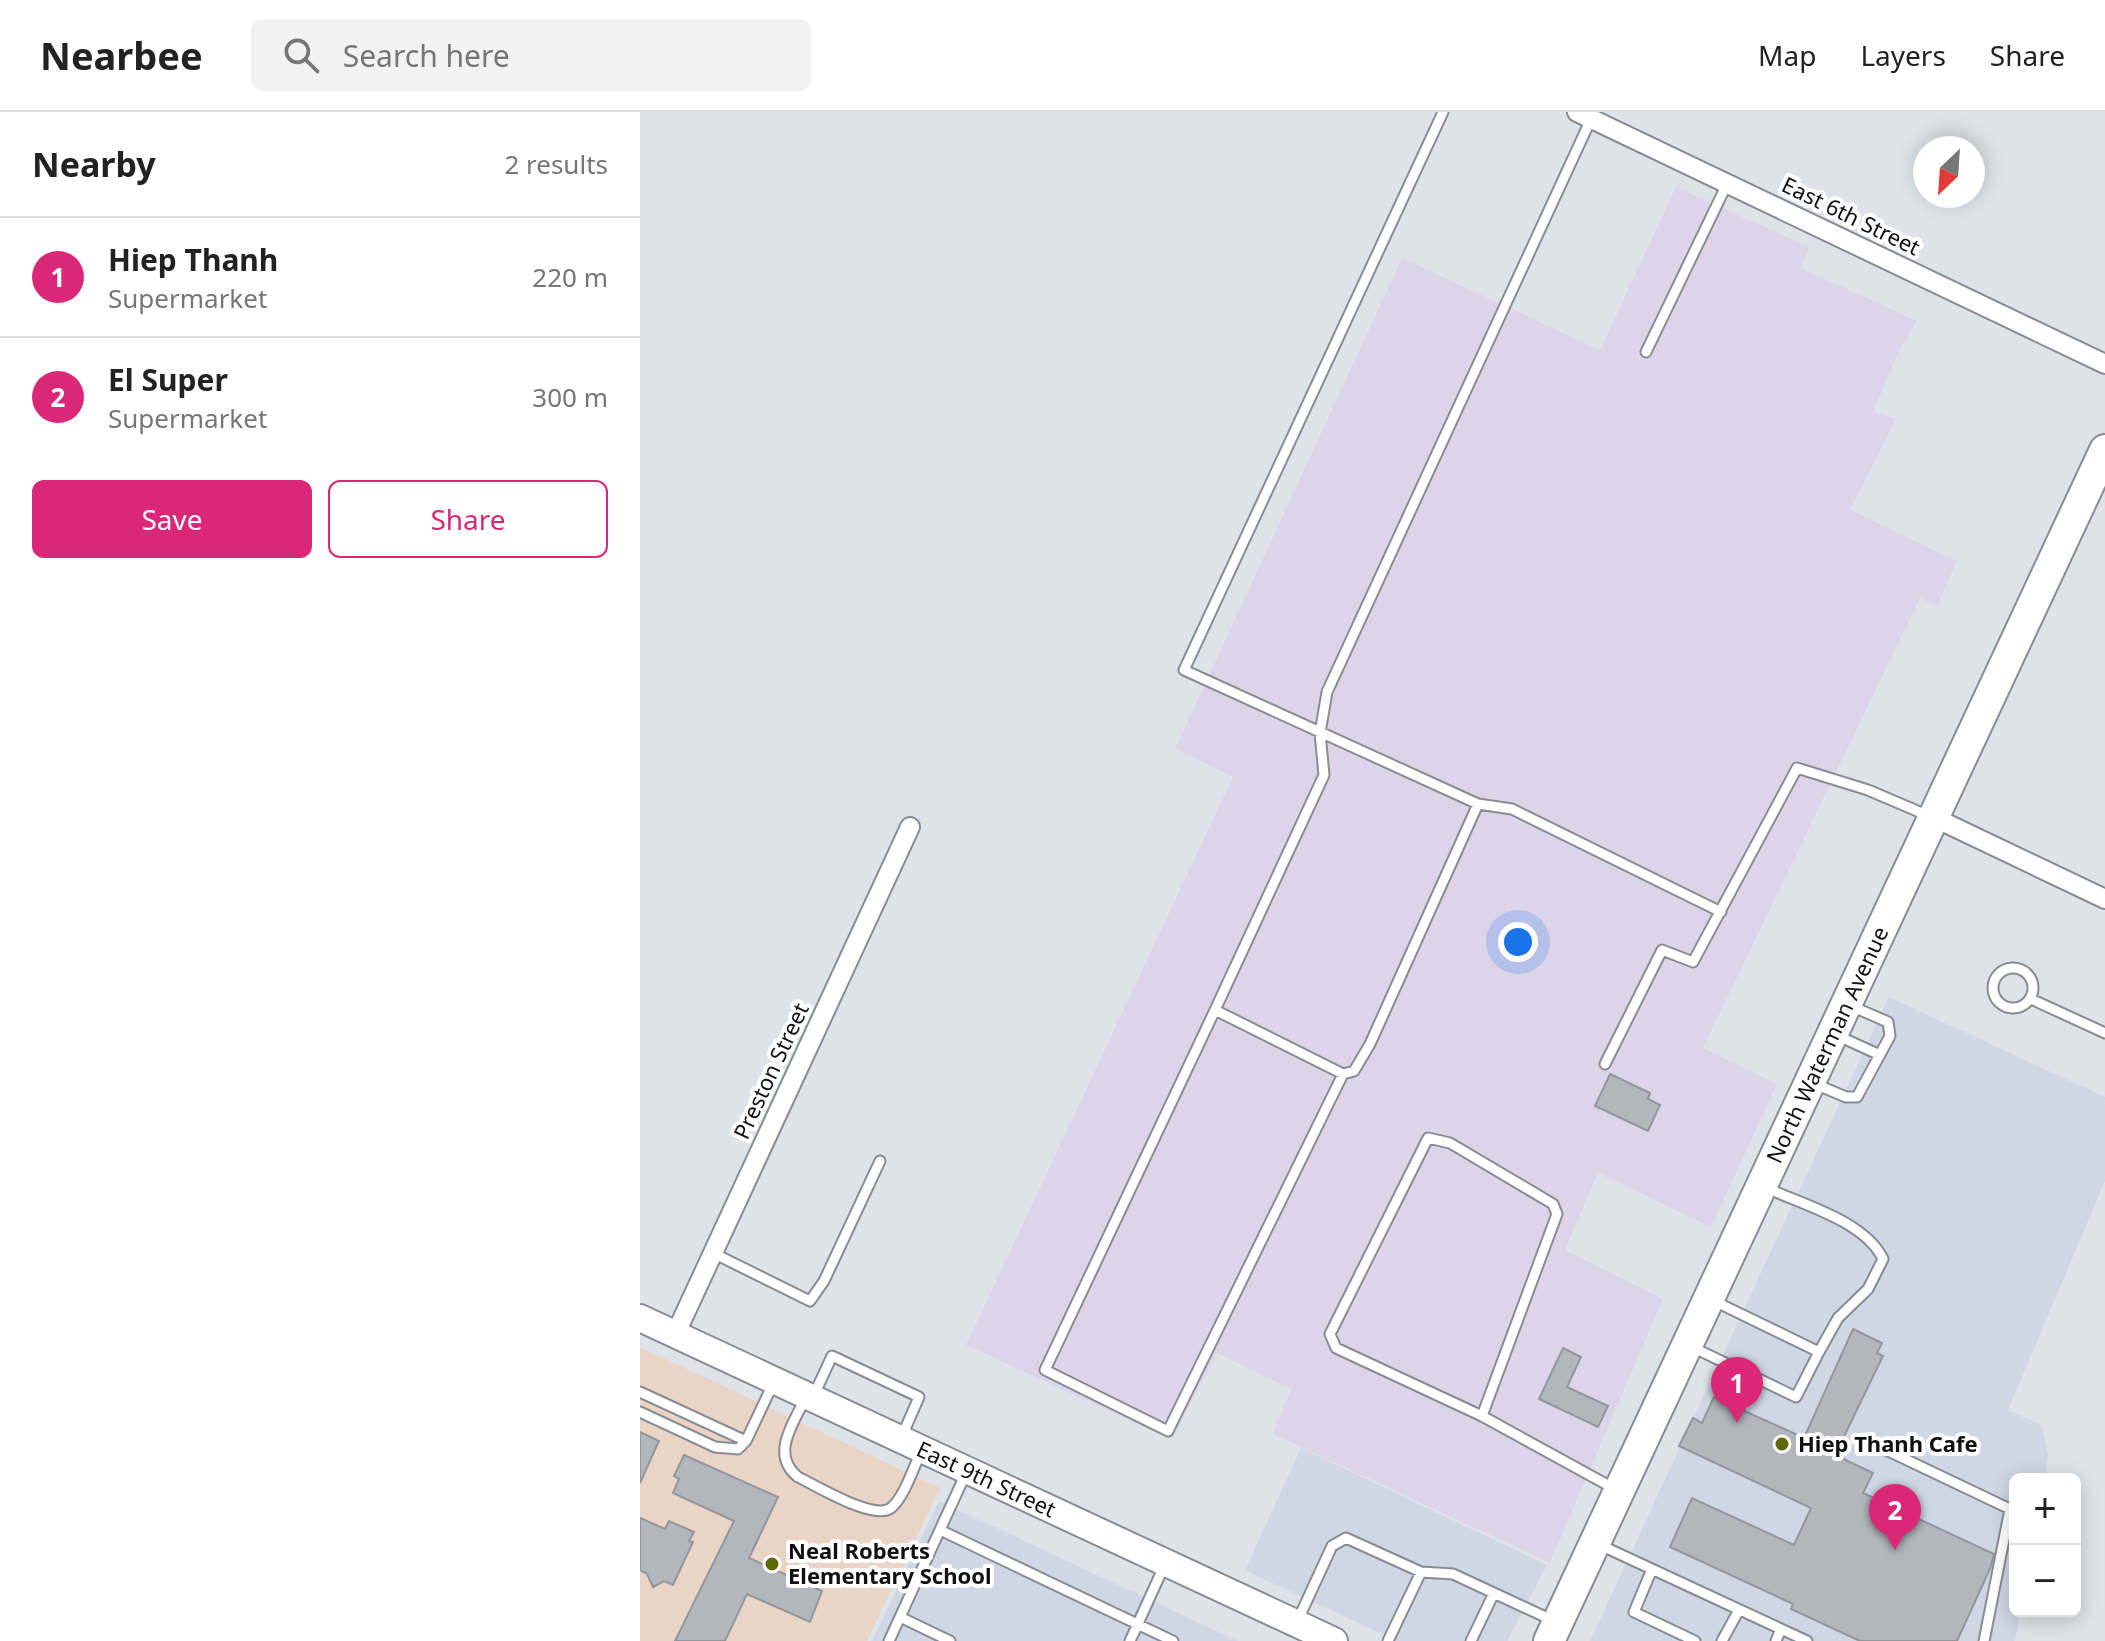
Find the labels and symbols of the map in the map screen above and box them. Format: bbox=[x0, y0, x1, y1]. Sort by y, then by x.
north arrow bbox=[1913, 136, 1985, 208]
street label: East 6th Street bbox=[1777, 169, 1925, 261]
street label: North Waterman Avenue bbox=[1758, 921, 1895, 1168]
your location bbox=[1498, 922, 1538, 962]
street label: Preston Street bbox=[725, 998, 815, 1143]
pin: 1 bbox=[1711, 1357, 1763, 1423]
place label: Hiep Thanh Cafe bbox=[1798, 1428, 1978, 1458]
street label: East 9th Street bbox=[912, 1433, 1061, 1524]
marker: Hiep Thanh Cafe bbox=[1773, 1435, 1791, 1453]
pin: 2 bbox=[1869, 1484, 1921, 1550]
place label: Neal Roberts Elementary School bbox=[788, 1535, 992, 1590]
marker: Neal Roberts Elementary School bbox=[763, 1555, 781, 1573]

